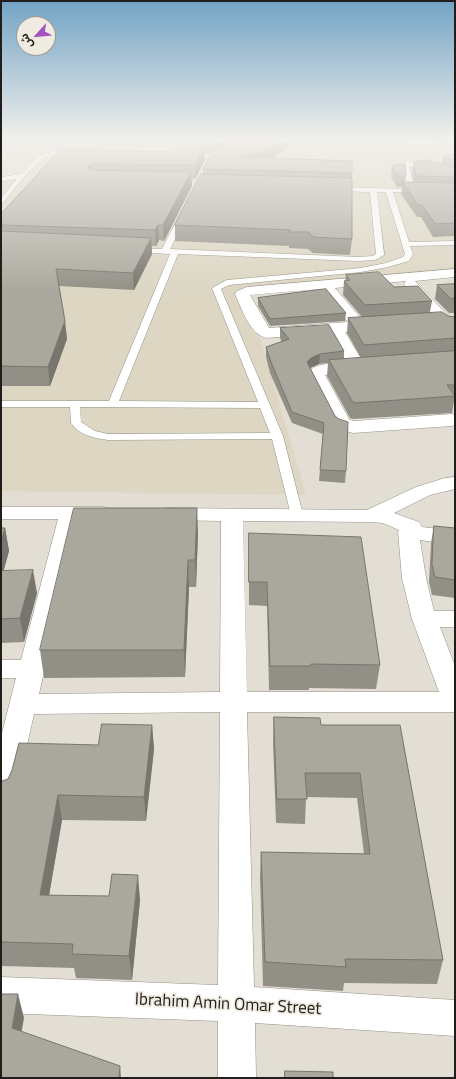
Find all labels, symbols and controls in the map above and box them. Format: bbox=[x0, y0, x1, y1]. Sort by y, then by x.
north arrow bbox=[16, 16, 56, 56]
text: ش bbox=[16, 31, 37, 51]
street label: Ibrahim Amin Omar Street bbox=[134, 990, 322, 1020]

